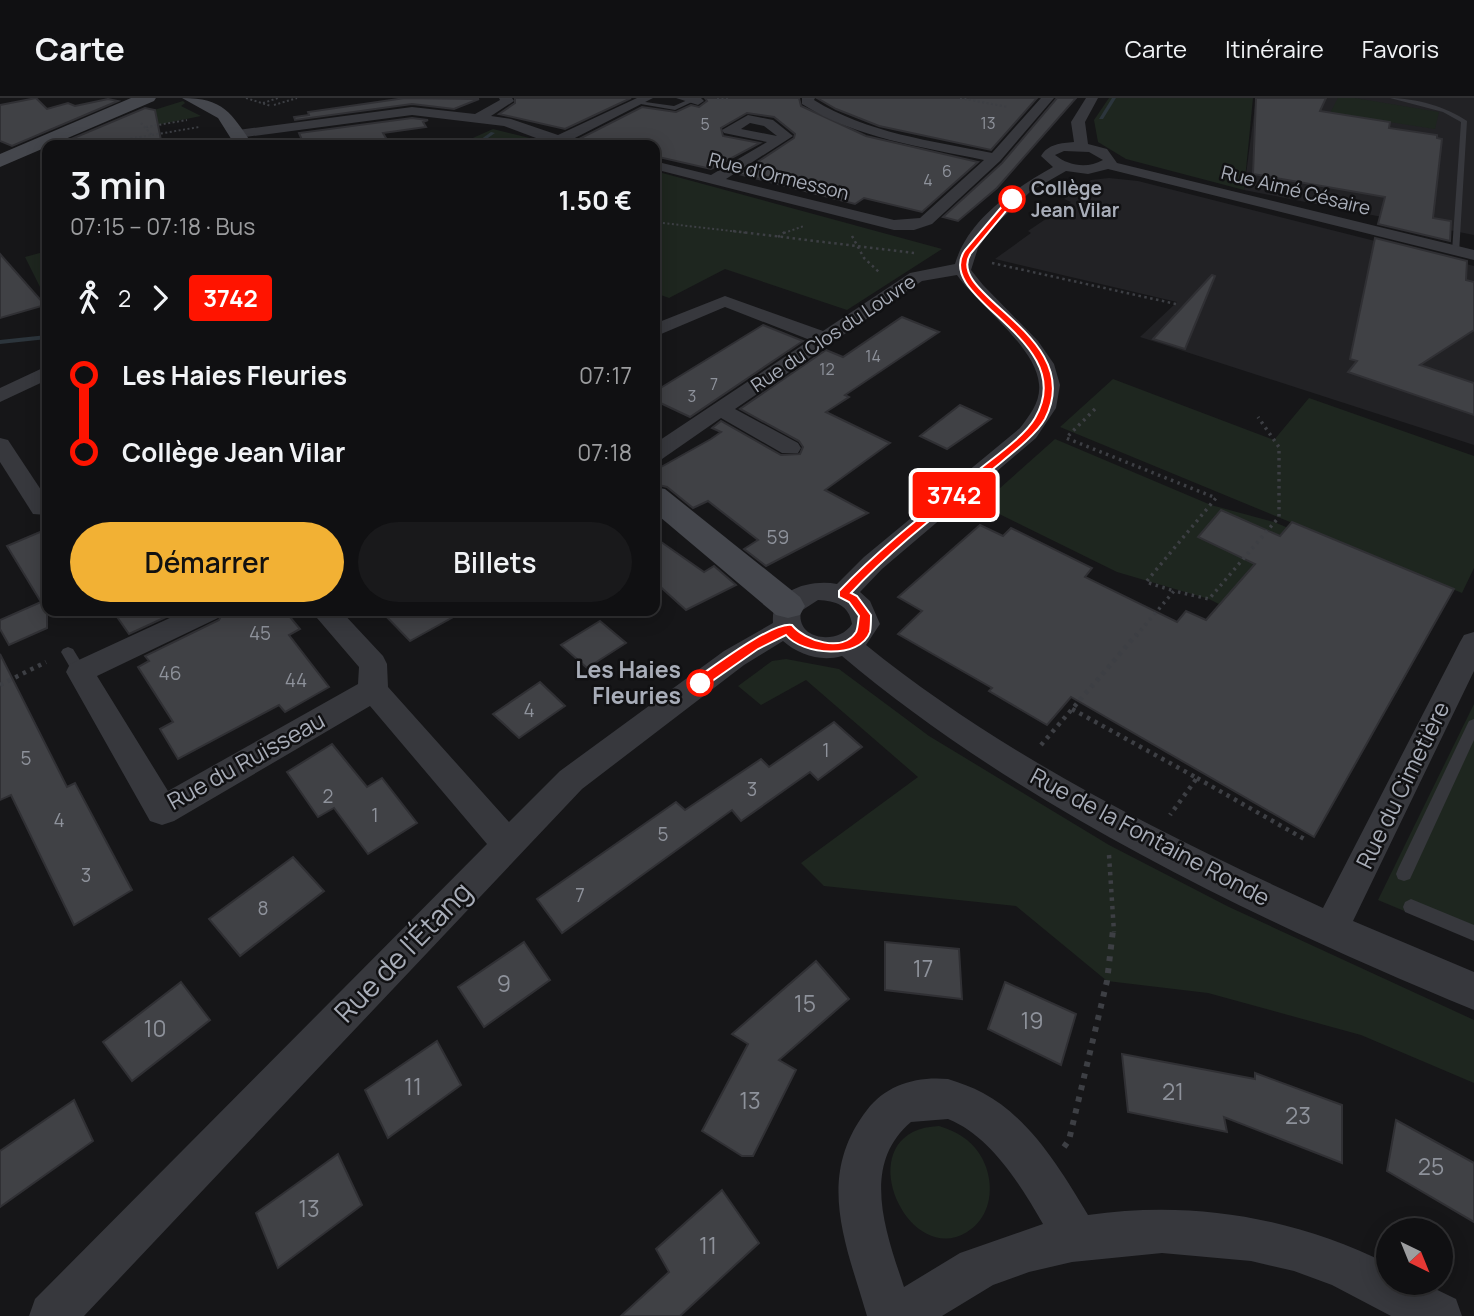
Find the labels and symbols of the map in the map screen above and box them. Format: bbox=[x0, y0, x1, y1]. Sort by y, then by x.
house number: 13 bbox=[980, 112, 996, 134]
house number: 5 bbox=[700, 113, 710, 135]
street label: Rue d'Ormesson bbox=[706, 146, 852, 206]
street label: Rue Aimé Césaire bbox=[1219, 159, 1373, 221]
house number: 6 bbox=[942, 160, 952, 182]
house number: 4 bbox=[923, 169, 933, 191]
place label: Collège Jean Vilar bbox=[1031, 175, 1120, 223]
marker: Collège Jean Vilar bbox=[999, 186, 1025, 212]
street label: Rue du Clos du Louvre bbox=[746, 268, 920, 398]
house number: 14 bbox=[865, 345, 881, 367]
house number: 12 bbox=[819, 358, 835, 380]
house number: 7 bbox=[710, 373, 718, 395]
house number: 3 bbox=[688, 385, 696, 407]
line badge: 3742 bbox=[905, 472, 1003, 518]
house number: 59 bbox=[767, 524, 789, 550]
house number: 45 bbox=[249, 620, 271, 646]
place label: Les Haies Fleuries bbox=[575, 653, 681, 711]
house number: 46 bbox=[159, 660, 182, 686]
house number: 44 bbox=[285, 667, 307, 693]
marker: Les Haies Fleuries bbox=[687, 670, 713, 696]
street label: Rue du Cimetière bbox=[1348, 696, 1456, 874]
house number: 4 bbox=[523, 697, 535, 723]
street label: Rue du Ruisseau bbox=[161, 704, 330, 817]
house number: 1 bbox=[822, 737, 830, 763]
house number: 5 bbox=[21, 745, 32, 771]
street label: Rue de la Fontaine Ronde bbox=[1025, 759, 1276, 913]
house number: 3 bbox=[747, 776, 757, 802]
house number: 2 bbox=[323, 783, 333, 809]
house number: 1 bbox=[371, 802, 379, 828]
house number: 4 bbox=[53, 807, 65, 833]
house number: 5 bbox=[658, 821, 669, 847]
house number: 3 bbox=[81, 862, 91, 888]
street label: Rue de l'Étang bbox=[325, 872, 479, 1030]
house number: 7 bbox=[575, 882, 585, 908]
house number: 8 bbox=[257, 895, 269, 921]
house number: 17 bbox=[913, 952, 933, 984]
house number: 9 bbox=[497, 967, 511, 999]
house number: 15 bbox=[794, 987, 816, 1019]
house number: 19 bbox=[1020, 1004, 1044, 1036]
house number: 10 bbox=[144, 1012, 167, 1044]
house number: 11 bbox=[404, 1070, 422, 1102]
house number: 21 bbox=[1162, 1075, 1184, 1107]
house number: 13 bbox=[739, 1084, 761, 1116]
house number: 23 bbox=[1285, 1099, 1311, 1131]
house number: 25 bbox=[1418, 1150, 1444, 1182]
house number: 13 bbox=[298, 1192, 320, 1224]
north arrow bbox=[1376, 1218, 1452, 1295]
house number: 11 bbox=[699, 1229, 717, 1261]

